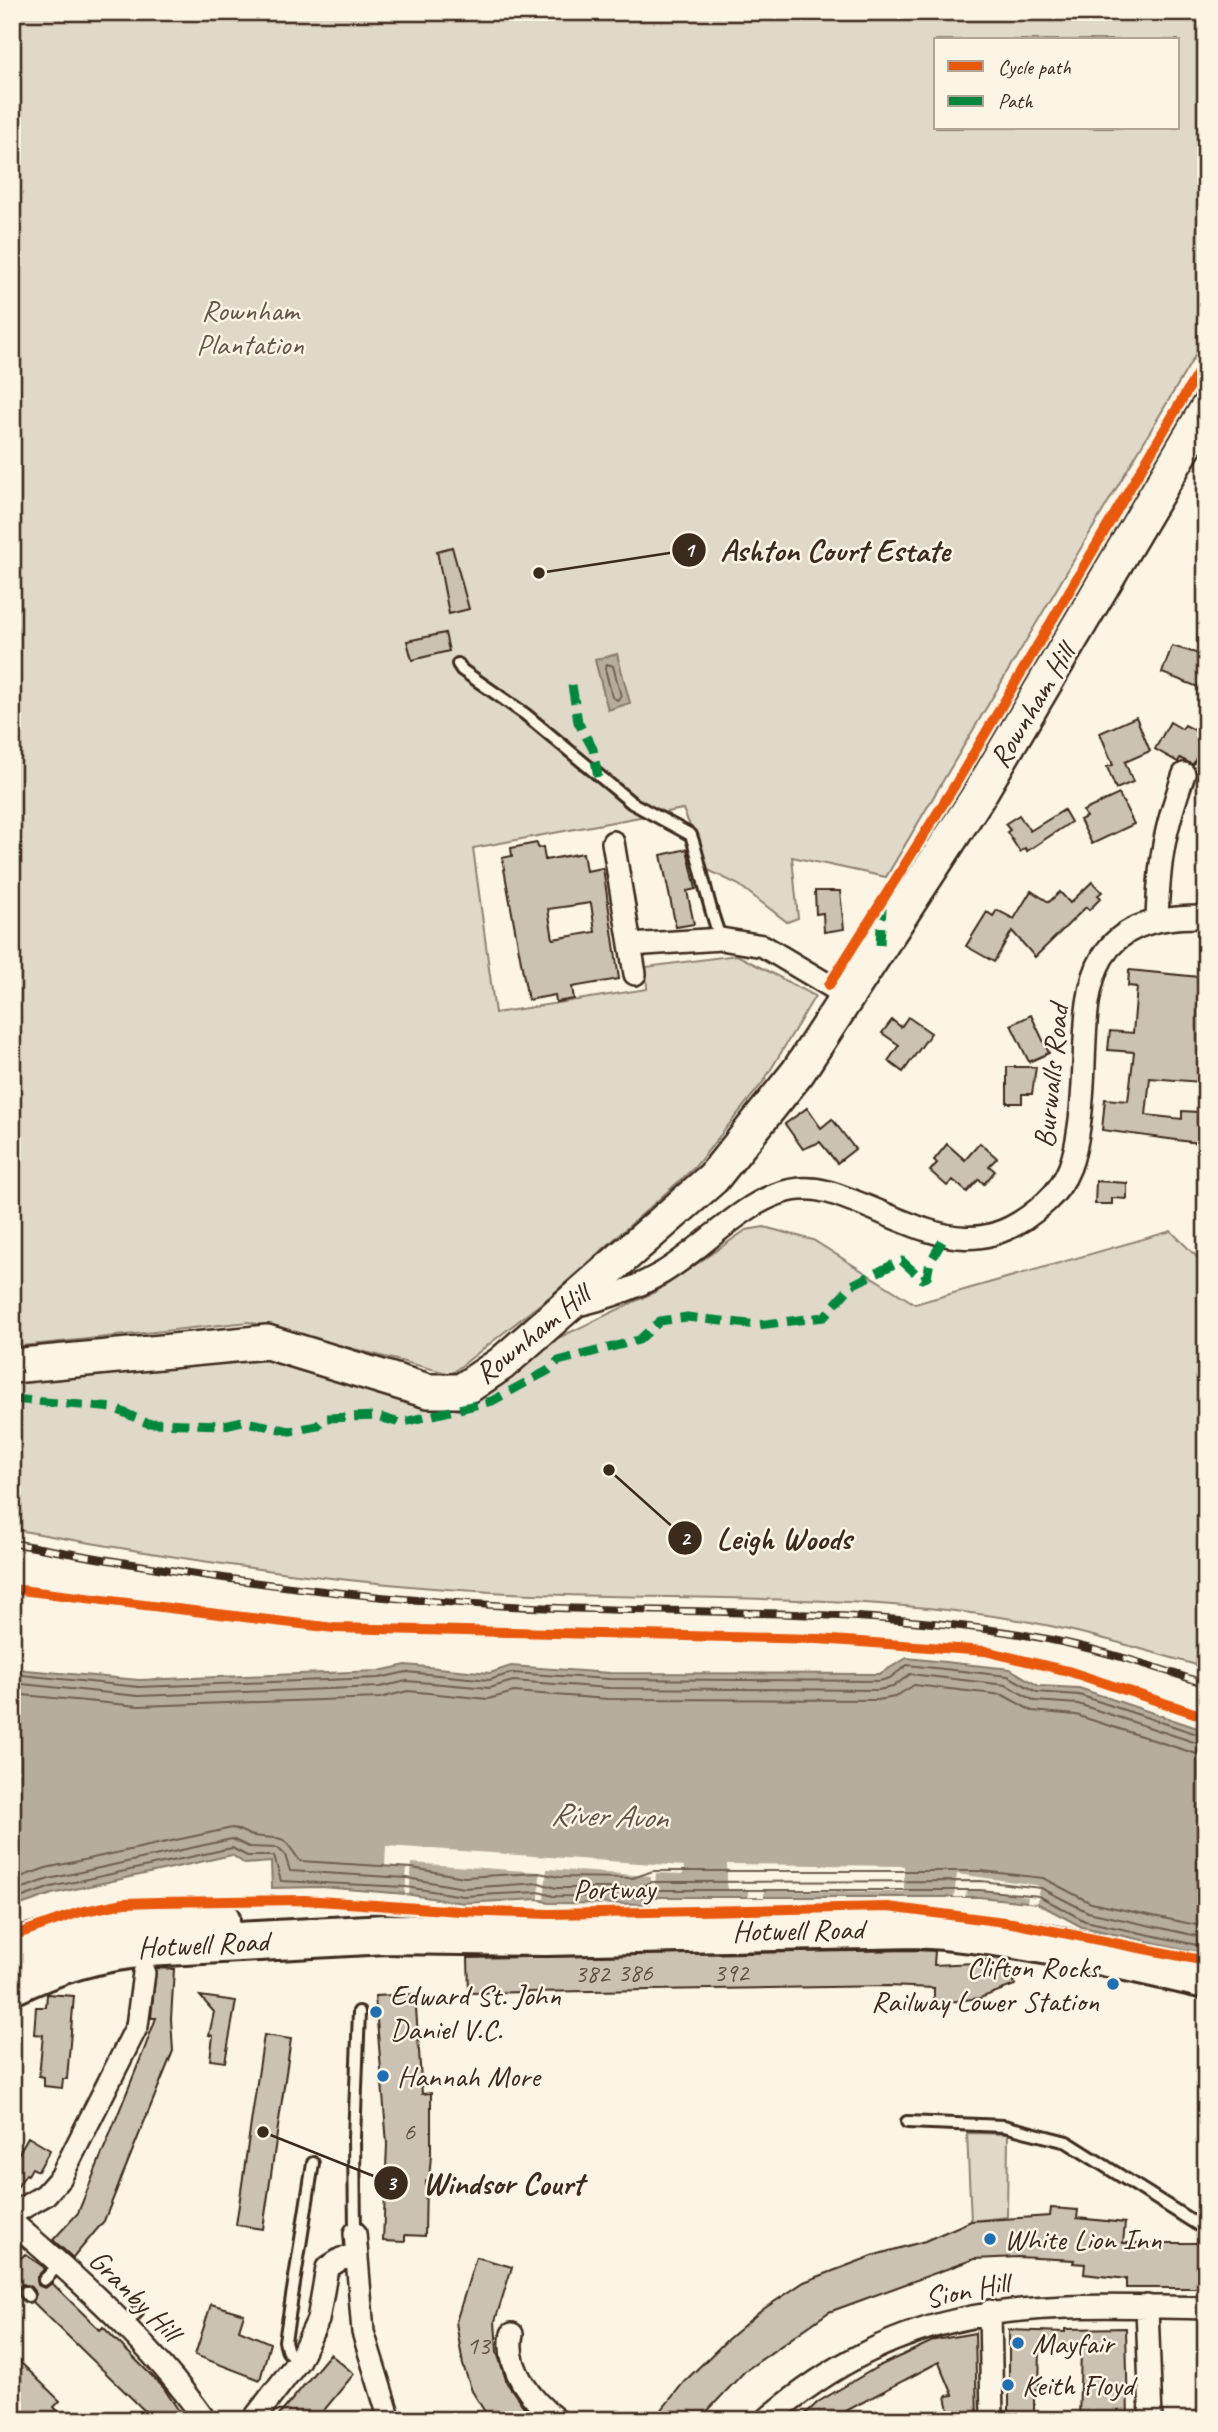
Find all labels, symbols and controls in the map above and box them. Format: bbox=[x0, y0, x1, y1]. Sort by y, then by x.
legend bbox=[934, 38, 1180, 130]
text: Cycle path bbox=[998, 54, 1071, 80]
text: Path bbox=[998, 88, 1034, 114]
park label: Rownham Plantation bbox=[196, 291, 304, 363]
callout: Ashton Court Estate bbox=[672, 523, 964, 576]
text: Ashton Court Estate bbox=[720, 530, 952, 571]
text: 1 bbox=[684, 537, 696, 563]
street label: Rownham Hill bbox=[980, 633, 1086, 775]
street label: Burwalls Road bbox=[1025, 998, 1078, 1150]
street label: Rownham Hill bbox=[467, 1273, 601, 1392]
callout: Leigh Woods bbox=[668, 1511, 866, 1564]
text: Leigh Woods bbox=[716, 1518, 854, 1559]
text: 2 bbox=[680, 1525, 692, 1551]
water label: River Avon bbox=[550, 1793, 670, 1838]
street label: Portway bbox=[573, 1869, 658, 1909]
street label: Hotwell Road bbox=[732, 1910, 868, 1950]
street label: Hotwell Road bbox=[136, 1921, 274, 1966]
place label: Clifton Rocks Railway Lower Station bbox=[871, 1948, 1102, 2020]
house number: 386 bbox=[617, 1956, 654, 1989]
house number: 392 bbox=[713, 1956, 751, 1989]
house number: 382 bbox=[574, 1957, 612, 1990]
place label: Edward St. John Daniel V.C. bbox=[390, 1976, 561, 2048]
marker: Clifton Rocks Railway Lower Station bbox=[1105, 1976, 1121, 1992]
marker: Edward St. John Daniel V.C. bbox=[368, 2004, 384, 2020]
place label: Hannah More bbox=[397, 2057, 542, 2095]
marker: Hannah More bbox=[375, 2068, 391, 2084]
house number: 6 bbox=[403, 2115, 416, 2148]
callout: Windsor Court bbox=[373, 2156, 597, 2209]
text: Windsor Court bbox=[423, 2163, 588, 2204]
text: 3 bbox=[386, 2170, 398, 2196]
place label: White Lion Inn bbox=[1004, 2220, 1162, 2258]
marker: White Lion Inn bbox=[982, 2231, 998, 2247]
street label: Granby Hill bbox=[81, 2241, 193, 2353]
street label: Sion Hill bbox=[922, 2262, 1017, 2317]
place label: Mayfair bbox=[1032, 2324, 1116, 2362]
house number: 13 bbox=[466, 2329, 492, 2362]
marker: Mayfair bbox=[1010, 2335, 1026, 2351]
place label: Keith Floyd bbox=[1022, 2366, 1138, 2404]
marker: Keith Floyd bbox=[1000, 2377, 1016, 2393]

